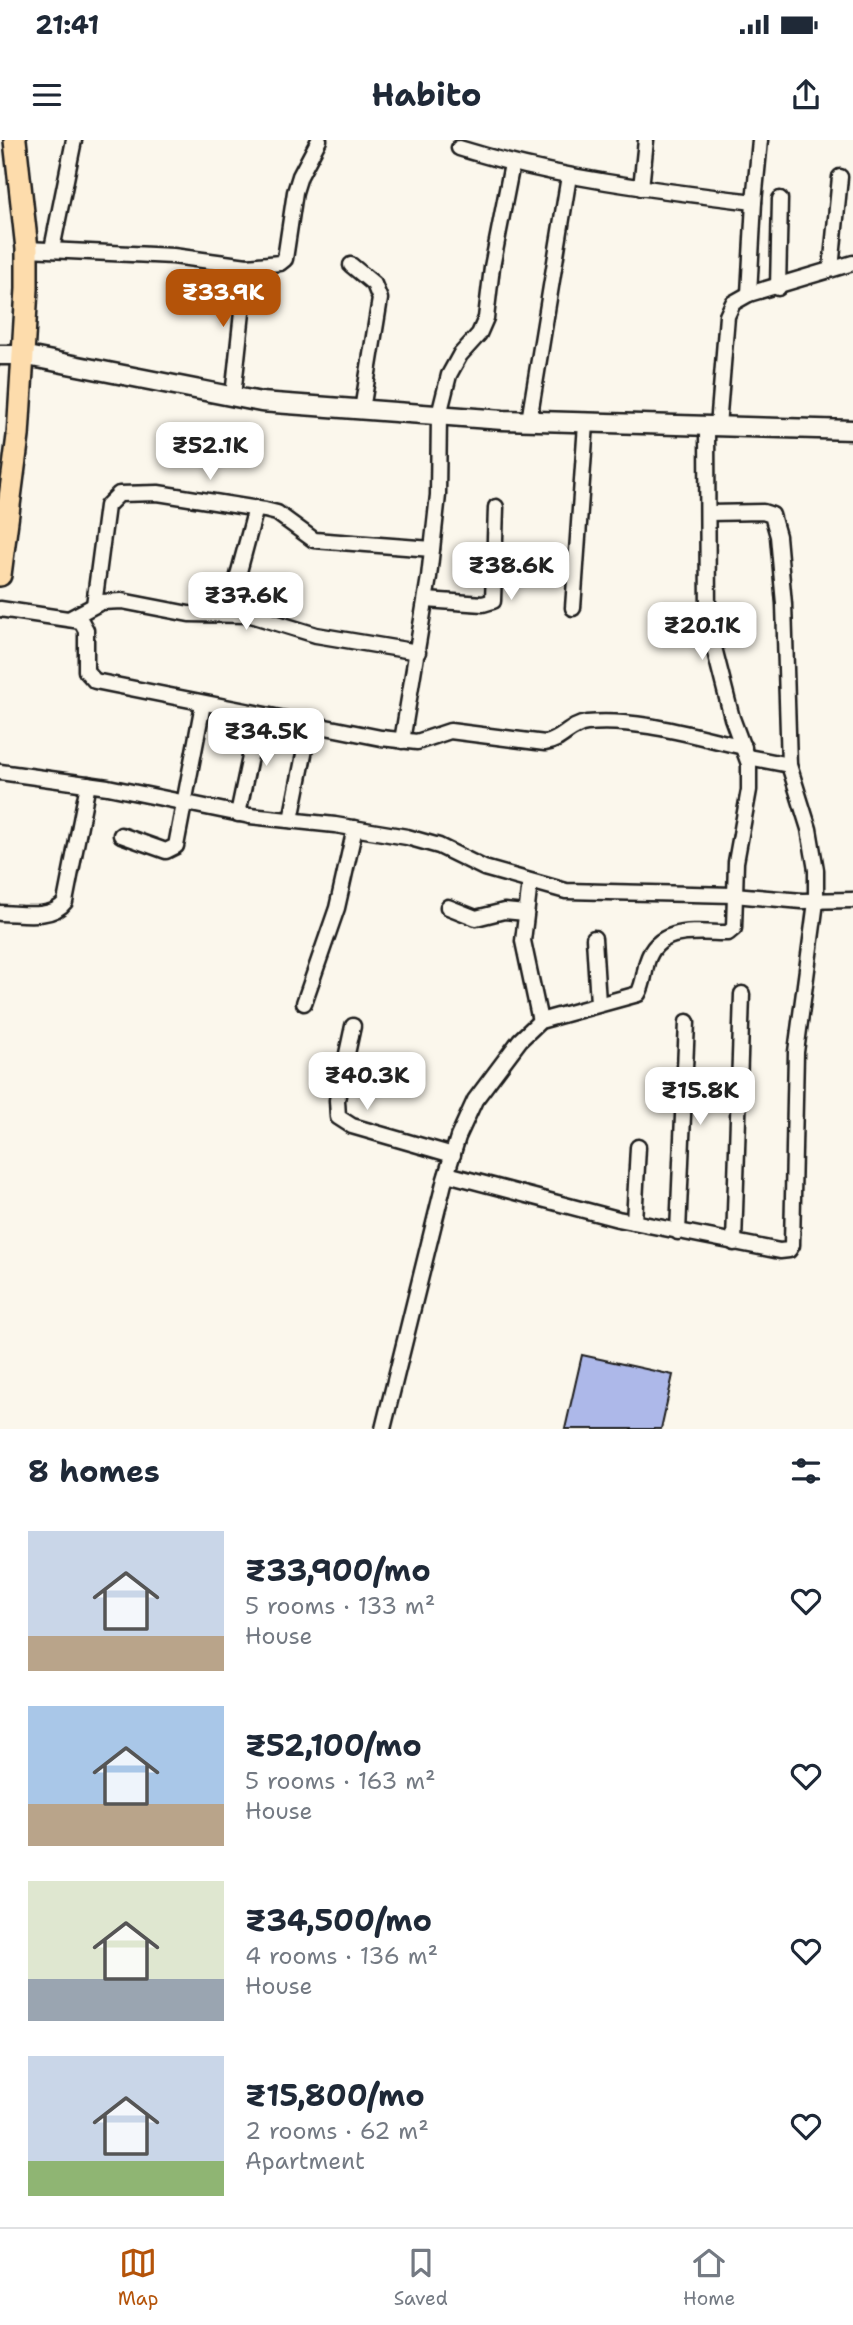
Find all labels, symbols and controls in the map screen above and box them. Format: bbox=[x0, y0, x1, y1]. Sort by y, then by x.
text: 21:41 bbox=[35, 7, 99, 42]
text: Habito bbox=[371, 73, 482, 116]
icon: menu bbox=[28, 76, 66, 114]
icon: share bbox=[787, 76, 825, 114]
pin: ₹33.9K bbox=[166, 270, 280, 329]
text: ₹33.9K bbox=[182, 277, 264, 307]
pin: ₹52.1K bbox=[153, 422, 267, 482]
text: ₹52.1K bbox=[172, 430, 248, 460]
pin: ₹38.6K bbox=[454, 542, 568, 602]
text: ₹38.6K bbox=[468, 550, 554, 580]
pin: ₹37.6K bbox=[189, 573, 303, 632]
text: ₹37.6K bbox=[204, 580, 288, 610]
pin: ₹20.1K bbox=[645, 602, 759, 662]
text: ₹20.1K bbox=[663, 610, 741, 640]
pin: ₹34.5K bbox=[209, 708, 323, 768]
text: ₹34.5K bbox=[224, 716, 308, 746]
pin: ₹40.3K bbox=[310, 1052, 424, 1112]
text: ₹40.3K bbox=[325, 1060, 409, 1090]
pin: ₹15.8K bbox=[643, 1068, 757, 1127]
text: ₹15.8K bbox=[661, 1075, 739, 1105]
text: 8 homes bbox=[28, 1451, 160, 1492]
icon: filters bbox=[787, 1452, 825, 1490]
text: ₹33,900/mo bbox=[245, 1550, 431, 1591]
icon: home bbox=[84, 1559, 168, 1643]
icon: heart bbox=[787, 1582, 825, 1620]
text: 5 rooms · 133 m² bbox=[245, 1591, 435, 1621]
text: House bbox=[245, 1621, 313, 1651]
text: ₹52,100/mo bbox=[245, 1725, 422, 1766]
icon: home bbox=[84, 1734, 168, 1818]
icon: heart bbox=[787, 1757, 825, 1795]
text: 5 rooms · 163 m² bbox=[245, 1766, 436, 1796]
text: House bbox=[245, 1796, 313, 1826]
text: ₹34,500/mo bbox=[245, 1900, 432, 1941]
icon: home bbox=[84, 1909, 168, 1993]
icon: heart bbox=[787, 1932, 825, 1970]
text: 4 rooms · 136 m² bbox=[245, 1941, 438, 1971]
text: House bbox=[245, 1971, 313, 2001]
text: ₹15,800/mo bbox=[245, 2075, 425, 2116]
icon: home bbox=[84, 2084, 168, 2168]
icon: heart bbox=[787, 2107, 825, 2145]
text: 2 rooms · 62 m² bbox=[245, 2116, 429, 2146]
text: Apartment bbox=[245, 2146, 365, 2176]
tab: Map bbox=[118, 2244, 158, 2311]
tab: Saved bbox=[394, 2244, 448, 2311]
tab: Home bbox=[683, 2244, 735, 2311]

